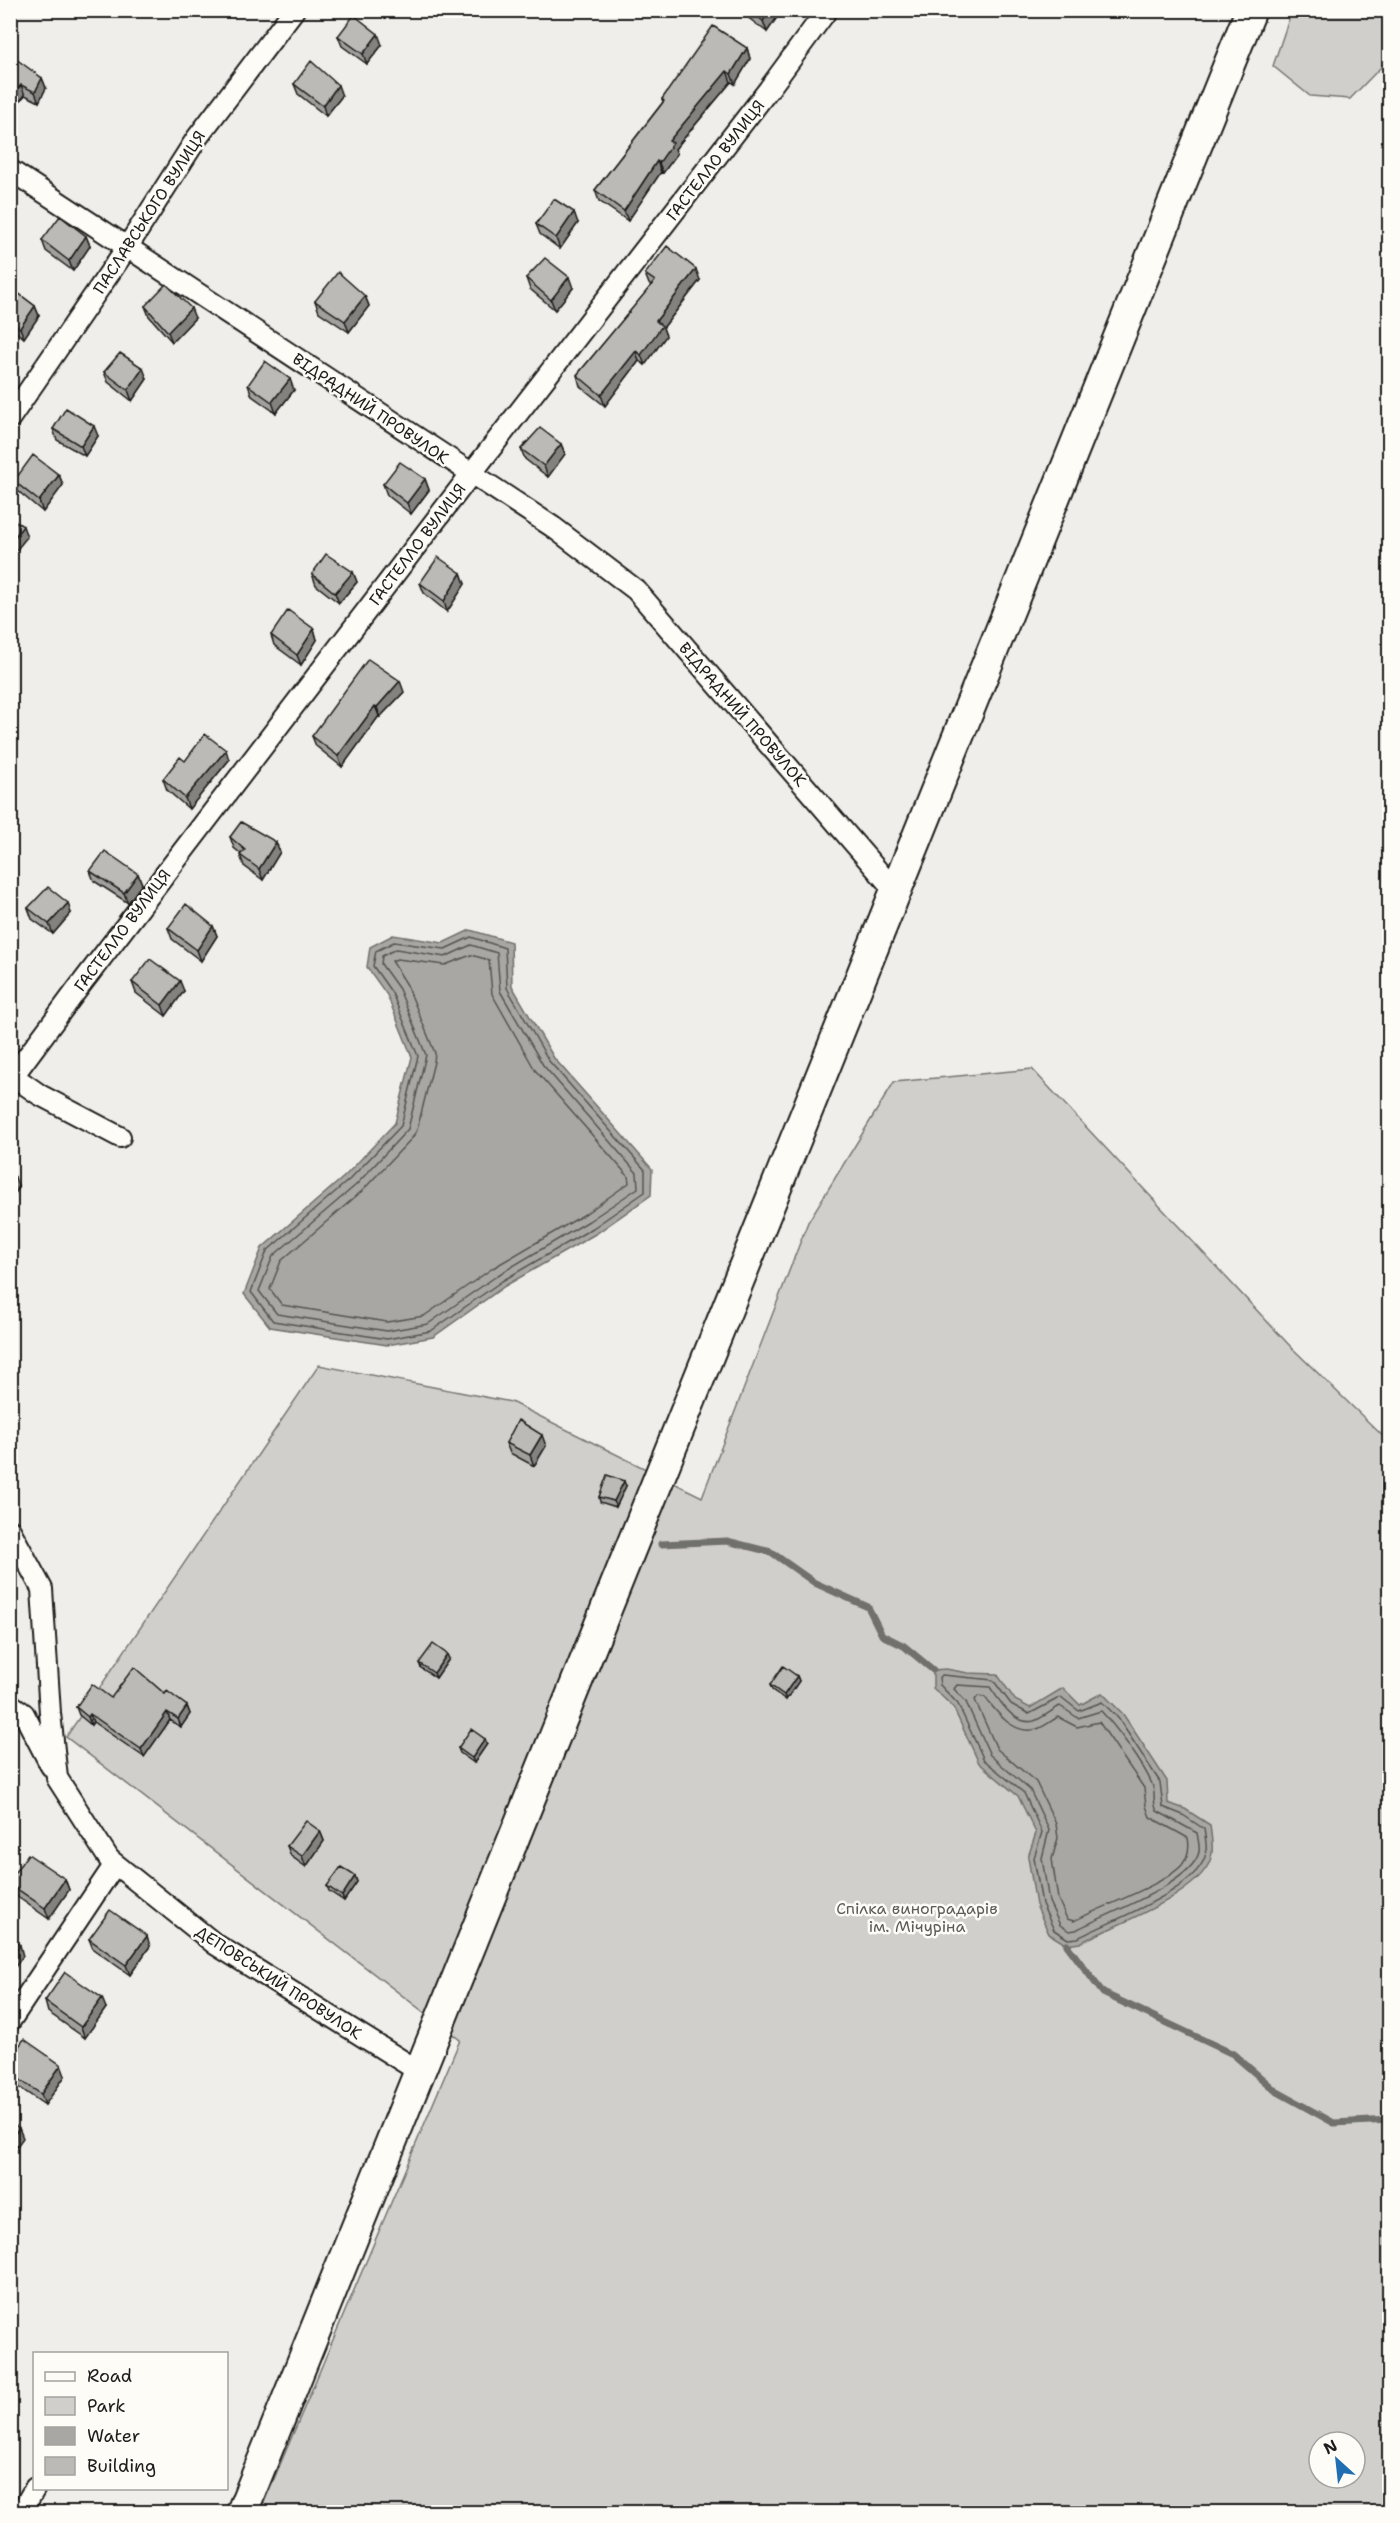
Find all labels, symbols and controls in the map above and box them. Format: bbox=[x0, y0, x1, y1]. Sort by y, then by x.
street label: ГАСТЕЛЛО ВУЛИЦЯ bbox=[662, 96, 769, 225]
street label: ПАСЛАВСЬКОГО ВУЛИЦЯ bbox=[89, 127, 210, 298]
street label: ВІДРАДНИЙ ПРОВУЛОК bbox=[288, 348, 454, 469]
street label: ГАСТЕЛЛО ВУЛИЦЯ bbox=[365, 479, 470, 610]
street label: ВІДРАДНИЙ ПРОВУЛОК bbox=[674, 638, 812, 791]
street label: ГАСТЕЛЛО ВУЛИЦЯ bbox=[70, 865, 175, 996]
park label: Спілка виноградарів ім. Мічуріна bbox=[836, 1898, 998, 1937]
street label: ДЕПОВСЬКИЙ ПРОВУЛОК bbox=[192, 1921, 366, 2044]
legend bbox=[33, 2352, 228, 2490]
text: Road bbox=[87, 2364, 132, 2388]
text: Park bbox=[87, 2394, 126, 2418]
text: Water bbox=[87, 2424, 140, 2448]
north arrow bbox=[1307, 2430, 1367, 2490]
text: N bbox=[1320, 2435, 1341, 2459]
text: Building bbox=[87, 2454, 156, 2478]

